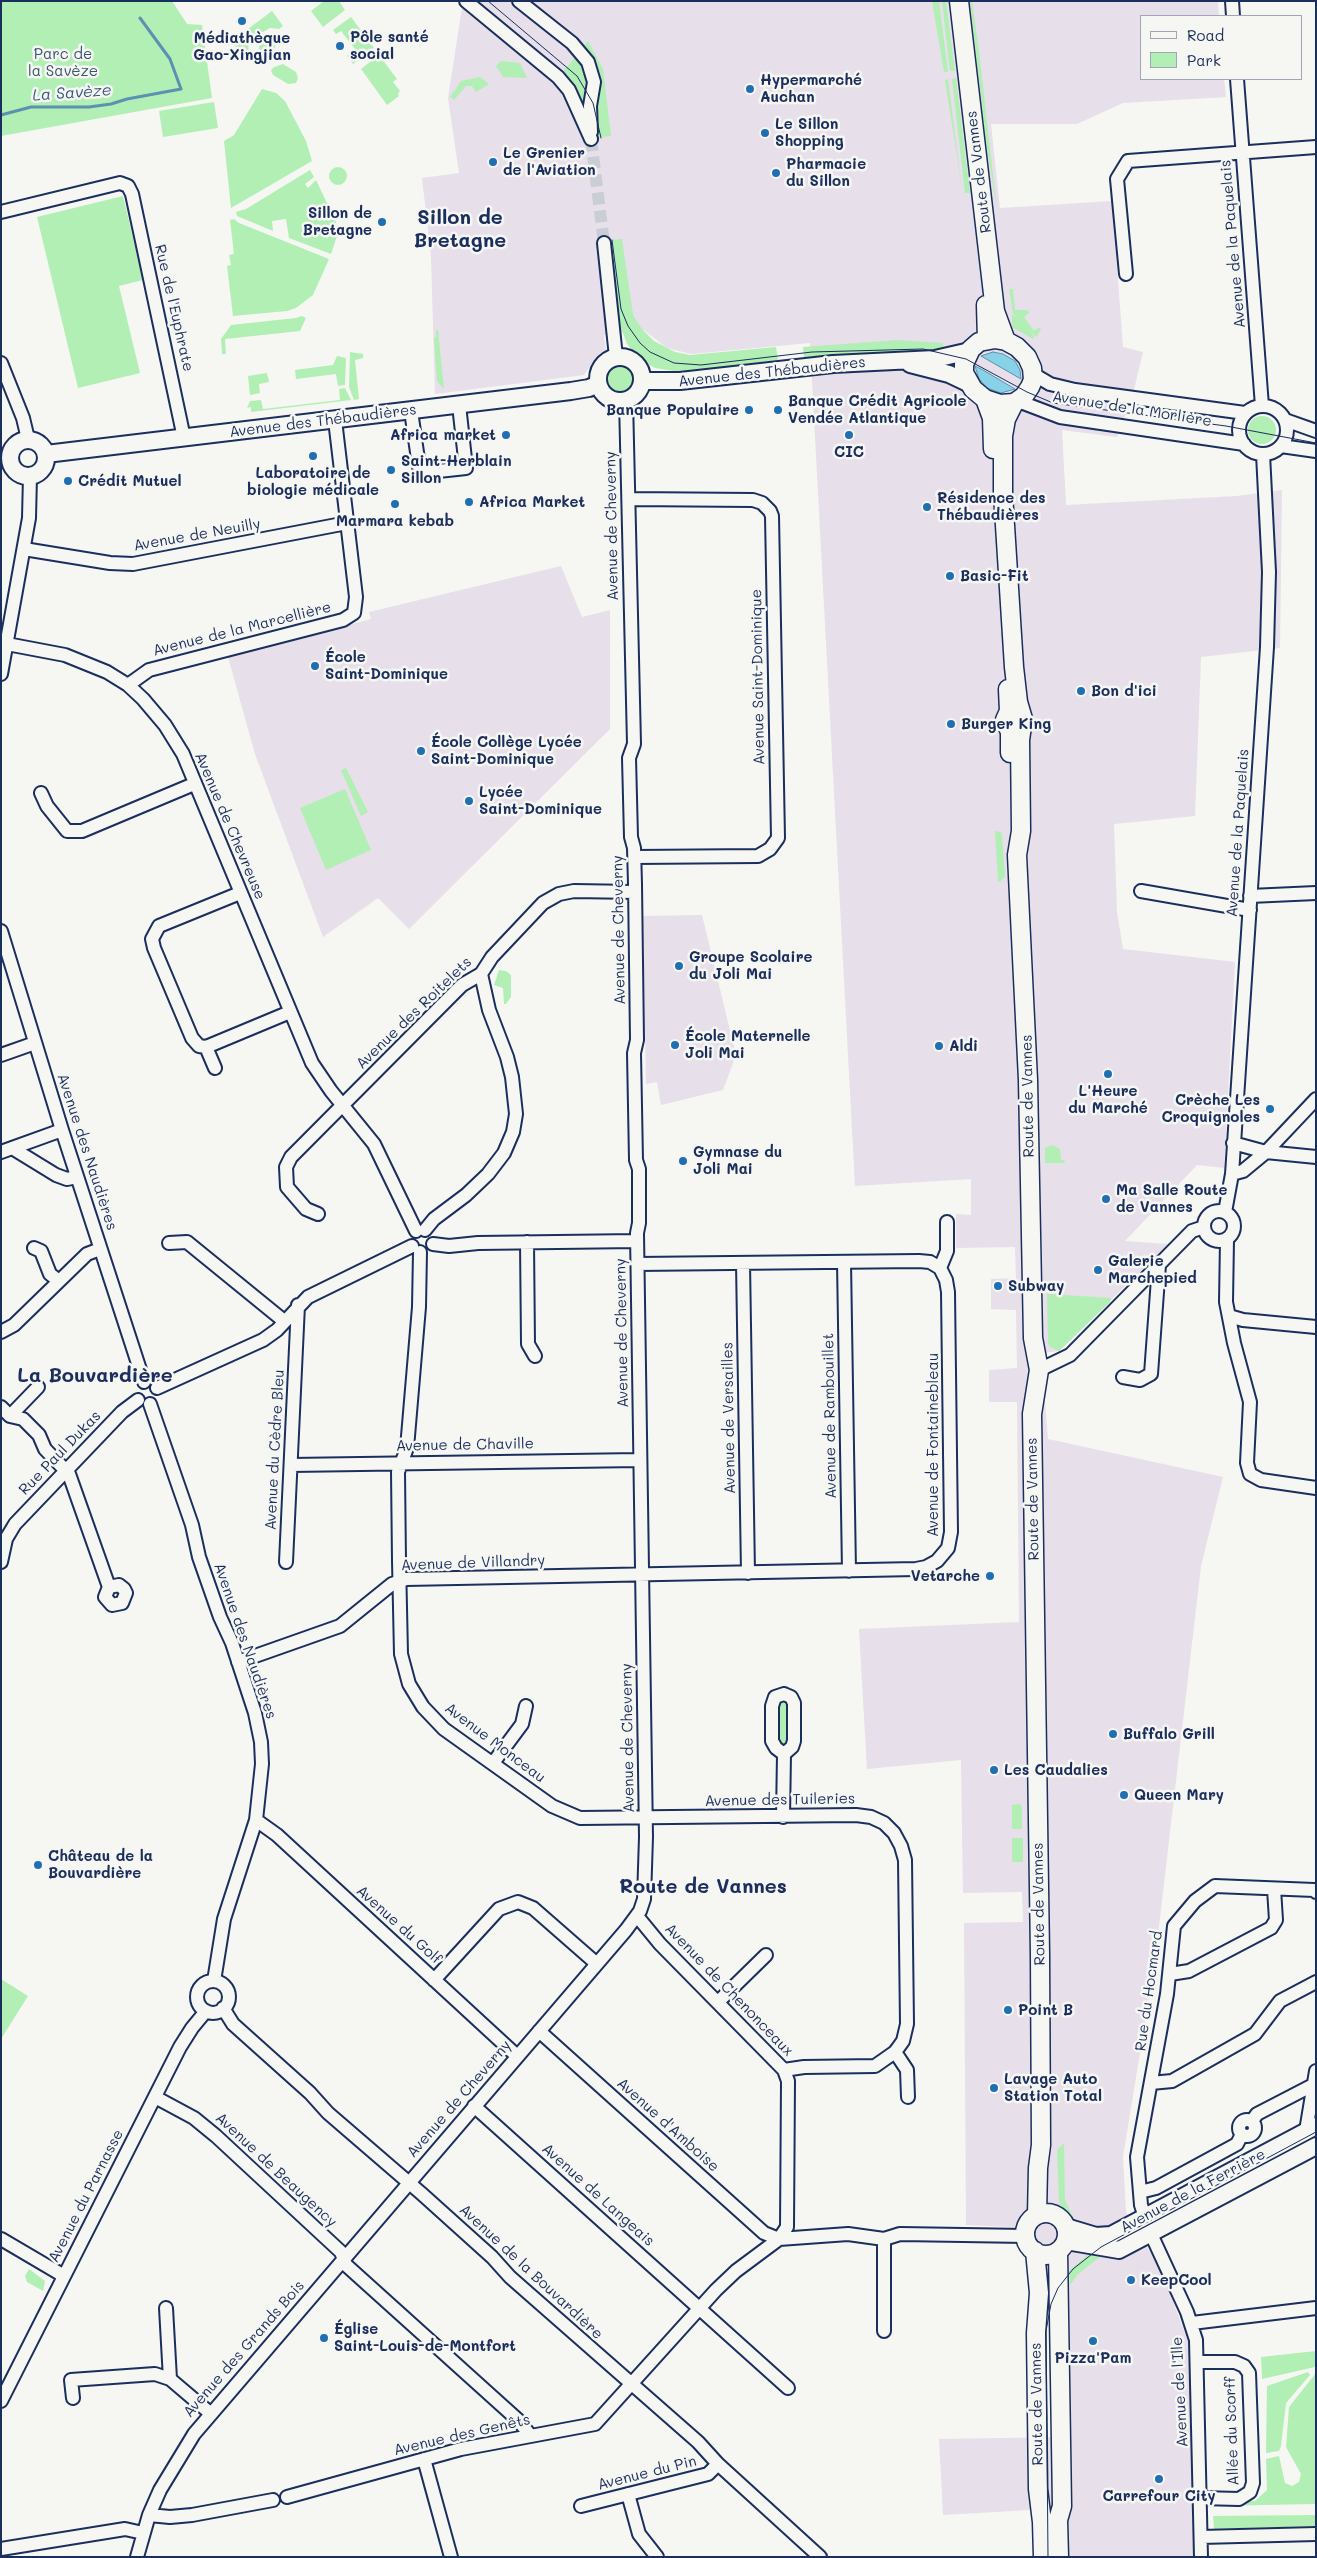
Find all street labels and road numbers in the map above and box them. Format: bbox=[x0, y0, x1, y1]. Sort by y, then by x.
street label: Route de Vannes bbox=[963, 110, 995, 234]
street label: Avenue de la Paquelais bbox=[1217, 159, 1249, 329]
street label: Rue de l'Euphrate bbox=[151, 243, 197, 373]
street label: Avenue des Thébaudières bbox=[677, 353, 867, 391]
street label: Avenue de la Morlière bbox=[1051, 388, 1213, 430]
street label: Avenue des Thébaudières bbox=[228, 401, 418, 441]
street label: Avenue de Cheverny bbox=[602, 451, 622, 601]
street label: Avenue de Neuilly bbox=[132, 515, 262, 555]
street label: Avenue Saint-Dominique bbox=[747, 589, 769, 765]
street label: Avenue de la Marcellière bbox=[151, 598, 333, 660]
street label: Avenue de la Paquelais bbox=[1223, 748, 1253, 918]
street label: Avenue de Chevreuse bbox=[191, 750, 269, 902]
street label: Avenue de Cheverny bbox=[609, 855, 629, 1005]
street label: Avenue des Roitelets bbox=[353, 953, 475, 1073]
street label: Route de Vannes bbox=[1018, 1034, 1038, 1158]
street label: Avenue des Naudières bbox=[53, 1071, 121, 1233]
street label: Avenue de Cheverny bbox=[612, 1258, 632, 1408]
street label: Avenue de Rambouillet bbox=[820, 1333, 840, 1499]
street label: Avenue de Versailles bbox=[719, 1342, 739, 1494]
street label: Avenue de Fontainebleau bbox=[924, 1353, 942, 1537]
street label: Avenue du Cèdre Bleu bbox=[262, 1369, 288, 1531]
street label: Rue Paul Dukas bbox=[15, 1407, 105, 1499]
street label: Avenue de Chaville bbox=[396, 1435, 534, 1455]
street label: Route de Vannes bbox=[1023, 1437, 1043, 1561]
street label: Avenue de Villandry bbox=[400, 1551, 546, 1575]
street label: Avenue des Naudières bbox=[210, 1561, 280, 1721]
street label: Avenue de Cheverny bbox=[618, 1663, 638, 1813]
street label: Avenue Monceau bbox=[441, 1699, 549, 1787]
street label: Avenue des Tuileries bbox=[705, 1790, 855, 1810]
street label: Route de Vannes bbox=[1029, 1842, 1049, 1966]
street label: Avenue du Golf bbox=[353, 1882, 445, 1968]
street label: Avenue de Chenonceaux bbox=[661, 1920, 797, 2060]
street label: Rue du Hocmard bbox=[1132, 1930, 1166, 2052]
street label: Avenue de Cheverny bbox=[403, 2037, 515, 2161]
street label: Avenue d'Amboise bbox=[613, 2074, 723, 2176]
street label: Avenue de Beaugency bbox=[212, 2109, 340, 2231]
street label: Avenue du Parnasse bbox=[45, 2127, 127, 2265]
street label: Avenue de Langeais bbox=[538, 2140, 658, 2250]
street label: Avenue de la Ferrière bbox=[1117, 2145, 1269, 2237]
street label: Avenue de la Bouvardière bbox=[456, 2201, 606, 2343]
street label: Avenue des Grands Bois bbox=[180, 2277, 308, 2421]
street label: Avenue de l'Ille bbox=[1168, 2336, 1192, 2448]
street label: Route de Vannes bbox=[1027, 2342, 1047, 2466]
street label: Allée du Scorff bbox=[1221, 2376, 1243, 2486]
street label: Avenue des Genêts bbox=[392, 2411, 532, 2459]
street label: Avenue du Pin bbox=[596, 2452, 698, 2494]

